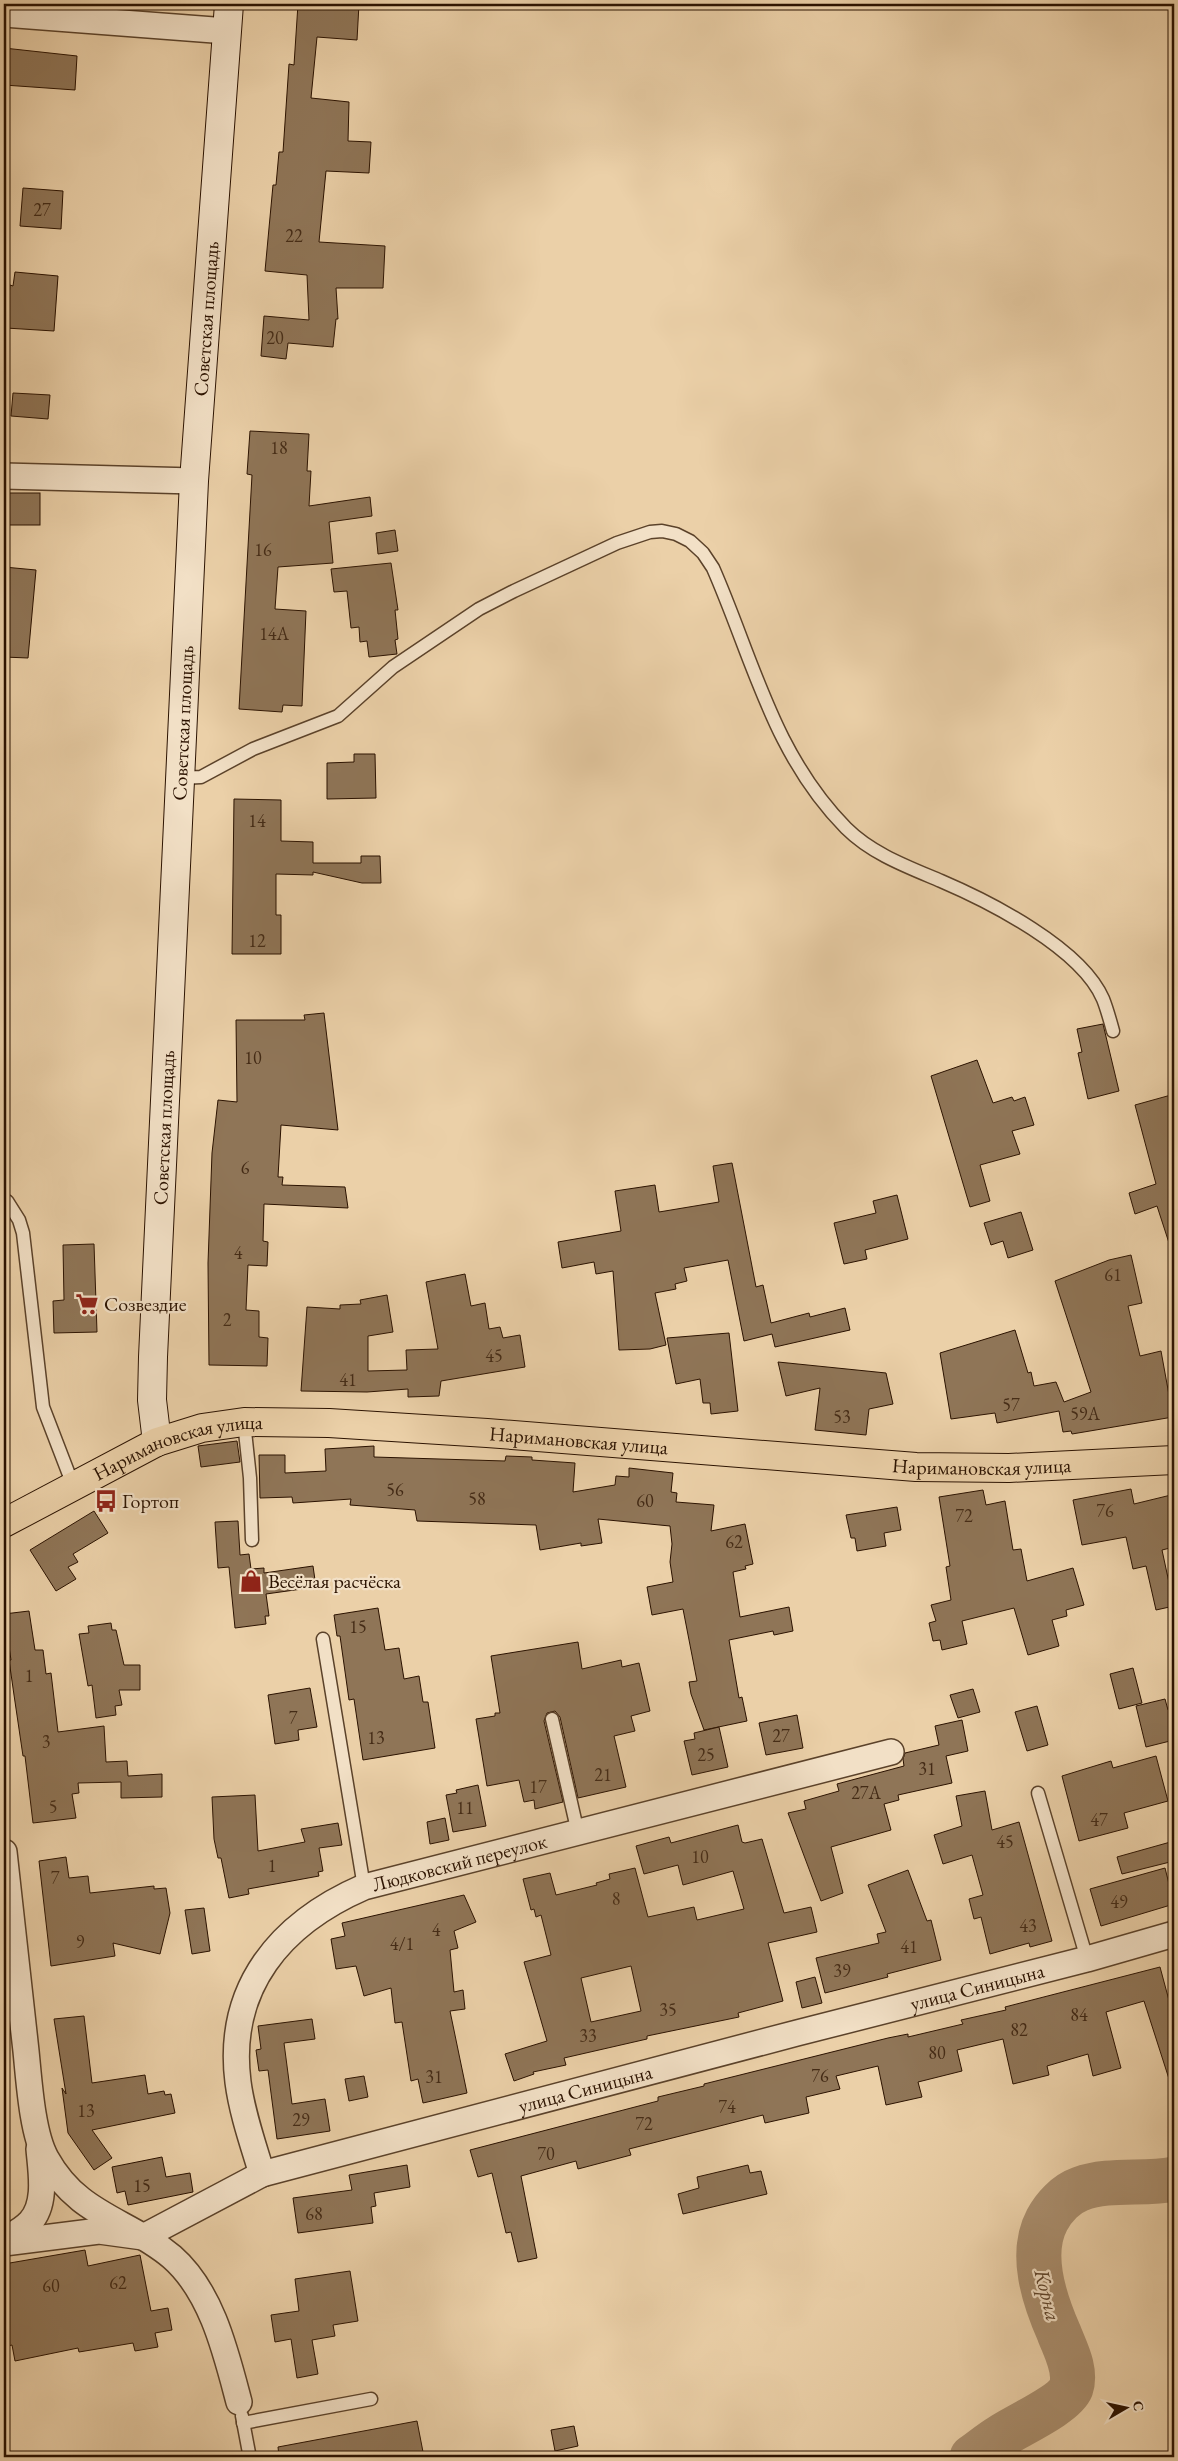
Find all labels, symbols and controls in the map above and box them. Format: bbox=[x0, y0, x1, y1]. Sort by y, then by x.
house number: 27 bbox=[33, 198, 51, 221]
house number: 22 bbox=[285, 224, 303, 247]
street label: Советская площадь bbox=[187, 240, 225, 397]
house number: 20 bbox=[266, 326, 284, 349]
house number: 18 bbox=[270, 436, 288, 459]
house number: 16 bbox=[254, 538, 272, 561]
house number: 14А bbox=[259, 622, 289, 645]
street label: Советская площадь bbox=[166, 645, 199, 801]
house number: 14 bbox=[248, 809, 266, 832]
house number: 12 bbox=[248, 929, 266, 952]
house number: 10 bbox=[244, 1046, 262, 1069]
street label: Советская площадь bbox=[147, 1049, 180, 1206]
house number: 6 bbox=[241, 1156, 250, 1179]
house number: 4 bbox=[234, 1241, 243, 1264]
house number: 61 bbox=[1104, 1263, 1122, 1286]
supermarket icon: Созвездие bbox=[74, 1291, 100, 1317]
place label: Созвездие bbox=[104, 1291, 187, 1317]
house number: 2 bbox=[223, 1308, 232, 1331]
house number: 45 bbox=[485, 1344, 503, 1367]
house number: 41 bbox=[339, 1368, 357, 1391]
house number: 57 bbox=[1002, 1393, 1020, 1416]
house number: 59А bbox=[1070, 1402, 1100, 1425]
house number: 53 bbox=[833, 1405, 851, 1428]
street label: Наримановская улица bbox=[88, 1409, 263, 1487]
street label: Наримановская улица bbox=[488, 1420, 669, 1460]
street label: Наримановская улица bbox=[891, 1452, 1072, 1481]
house number: 56 bbox=[386, 1478, 404, 1501]
house number: 58 bbox=[468, 1487, 486, 1510]
bus stop icon: Гортоп bbox=[93, 1488, 119, 1514]
place label: Гортоп bbox=[122, 1488, 179, 1514]
house number: 60 bbox=[636, 1489, 654, 1512]
house number: 76 bbox=[1096, 1499, 1114, 1522]
house number: 72 bbox=[955, 1504, 973, 1527]
house number: 62 bbox=[725, 1530, 743, 1553]
shop icon: Весёлая расчёска bbox=[238, 1568, 264, 1594]
place label: Весёлая расчёска bbox=[268, 1568, 401, 1594]
house number: 15 bbox=[349, 1615, 367, 1638]
house number: 1 bbox=[25, 1664, 33, 1687]
house number: 7 bbox=[289, 1706, 298, 1729]
house number: 27 bbox=[772, 1724, 790, 1747]
house number: 13 bbox=[367, 1726, 385, 1749]
house number: 3 bbox=[42, 1730, 50, 1753]
house number: 25 bbox=[697, 1743, 715, 1766]
house number: 31 bbox=[918, 1757, 936, 1780]
house number: 21 bbox=[594, 1763, 612, 1786]
house number: 17 bbox=[529, 1775, 547, 1798]
house number: 27А bbox=[851, 1781, 881, 1804]
house number: 5 bbox=[49, 1795, 57, 1818]
house number: 11 bbox=[456, 1796, 474, 1819]
house number: 47 bbox=[1090, 1808, 1108, 1831]
street label: Людковский переулок bbox=[369, 1828, 550, 1897]
house number: 45 bbox=[996, 1830, 1014, 1853]
house number: 10 bbox=[691, 1845, 709, 1868]
house number: 1 bbox=[268, 1854, 276, 1877]
house number: 7 bbox=[51, 1866, 60, 1889]
house number: 8 bbox=[612, 1887, 620, 1910]
house number: 49 bbox=[1110, 1890, 1128, 1913]
house number: 43 bbox=[1019, 1914, 1037, 1937]
house number: 4 bbox=[432, 1918, 441, 1941]
house number: 9 bbox=[76, 1930, 85, 1953]
house number: 4/1 bbox=[390, 1932, 414, 1955]
house number: 41 bbox=[900, 1935, 918, 1958]
street label: улица Синицына bbox=[907, 1957, 1047, 2017]
house number: 39 bbox=[833, 1959, 851, 1982]
house number: 35 bbox=[659, 1998, 677, 2021]
house number: 84 bbox=[1070, 2003, 1088, 2026]
house number: 82 bbox=[1010, 2018, 1028, 2041]
house number: 33 bbox=[579, 2024, 597, 2047]
house number: 80 bbox=[928, 2041, 946, 2064]
street label: улица Синицына bbox=[515, 2059, 655, 2119]
house number: 76 bbox=[811, 2064, 829, 2087]
house number: 31 bbox=[425, 2065, 443, 2088]
house number: 74 bbox=[718, 2095, 736, 2118]
house number: 13 bbox=[77, 2099, 95, 2122]
house number: 29 bbox=[292, 2108, 310, 2131]
house number: 72 bbox=[635, 2112, 653, 2135]
house number: 70 bbox=[537, 2142, 555, 2165]
house number: 15 bbox=[133, 2174, 151, 2197]
house number: 68 bbox=[305, 2202, 323, 2225]
water label: Корна bbox=[1028, 2265, 1067, 2324]
house number: 62 bbox=[109, 2271, 127, 2294]
house number: 60 bbox=[42, 2274, 60, 2297]
north arrow bbox=[1100, 2384, 1150, 2434]
text: С bbox=[1129, 2400, 1149, 2412]

